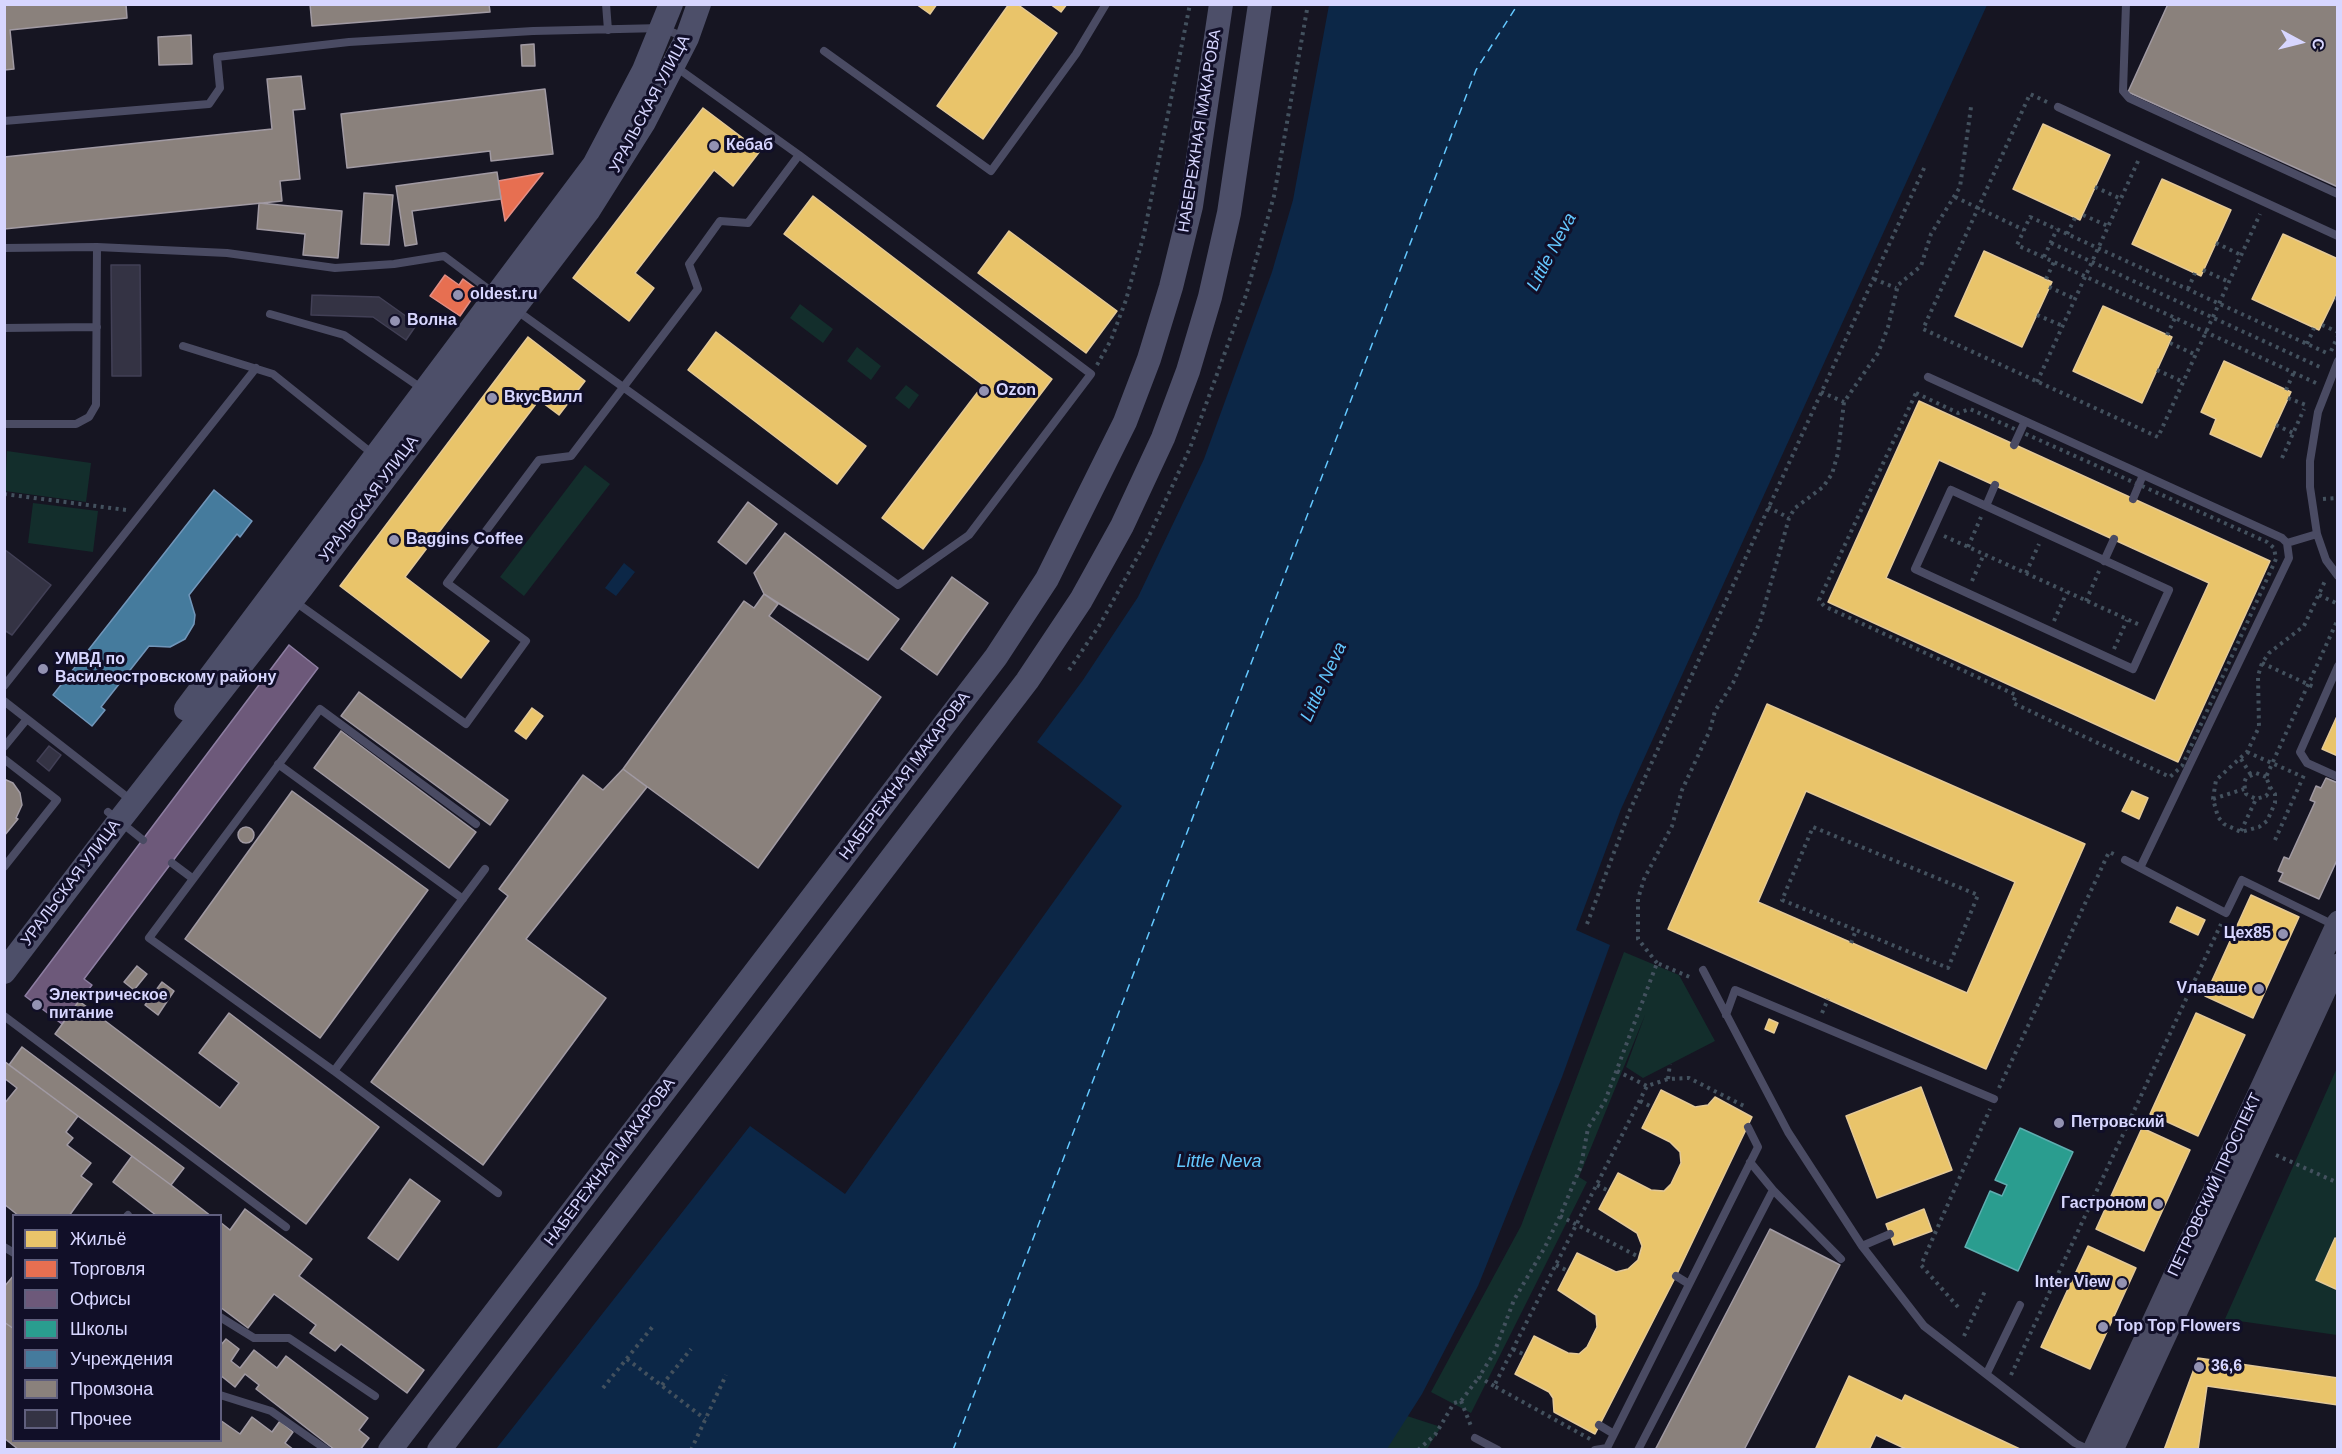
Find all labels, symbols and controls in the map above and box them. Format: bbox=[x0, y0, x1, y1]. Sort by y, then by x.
north arrow bbox=[2270, 12, 2330, 72]
street label: НАБЕРЕЖНАЯ МАКАРОВА bbox=[1174, 28, 1226, 234]
street label: УРАЛЬСКАЯ УЛИЦА bbox=[606, 32, 694, 176]
text: С bbox=[2309, 37, 2328, 51]
place label: Кебаб bbox=[726, 136, 773, 156]
marker: Кебаб bbox=[707, 139, 721, 153]
water label: Little Neva bbox=[1523, 209, 1581, 295]
place label: oldest.ru bbox=[470, 285, 538, 305]
marker: oldest.ru bbox=[451, 288, 465, 302]
place label: Волна bbox=[407, 311, 457, 331]
marker: Волна bbox=[388, 314, 402, 328]
place label: Ozon bbox=[996, 381, 1036, 401]
marker: Ozon bbox=[977, 384, 991, 398]
place label: ВкусВилл bbox=[504, 388, 583, 408]
marker: ВкусВилл bbox=[485, 391, 499, 405]
street label: УРАЛЬСКАЯ УЛИЦА bbox=[315, 432, 423, 566]
place label: Baggins Coffee bbox=[406, 530, 523, 550]
marker: Baggins Coffee bbox=[387, 533, 401, 547]
water label: Little Neva bbox=[1296, 639, 1352, 725]
place label: УМВД по Василеостровскому району bbox=[55, 650, 276, 688]
marker: УМВД по Василеостровскому району bbox=[36, 662, 50, 676]
street label: НАБЕРЕЖНАЯ МАКАРОВА bbox=[836, 688, 974, 864]
street label: УРАЛЬСКАЯ УЛИЦА bbox=[17, 816, 125, 950]
place label: Цех85 bbox=[2224, 924, 2271, 944]
marker: Цех85 bbox=[2276, 927, 2290, 941]
place label: Vлаваше bbox=[2177, 979, 2247, 999]
marker: Vлаваше bbox=[2252, 982, 2266, 996]
place label: Электрическое питание bbox=[49, 986, 168, 1024]
marker: Электрическое питание bbox=[30, 998, 44, 1012]
street label: НАБЕРЕЖНАЯ МАКАРОВА bbox=[541, 1074, 679, 1250]
street label: ПЕТРОВСКИЙ ПРОСПЕКТ bbox=[2164, 1090, 2266, 1280]
place label: Петровский bbox=[2071, 1113, 2165, 1133]
marker: Петровский bbox=[2052, 1116, 2066, 1130]
water label: Little Neva bbox=[1176, 1151, 1262, 1173]
place label: Гастроном bbox=[2061, 1194, 2146, 1214]
marker: Гастроном bbox=[2151, 1197, 2165, 1211]
legend bbox=[12, 1214, 222, 1442]
text: Жильё bbox=[70, 1229, 127, 1249]
text: Торговля bbox=[70, 1259, 145, 1279]
place label: Inter View bbox=[2035, 1273, 2110, 1293]
marker: Inter View bbox=[2115, 1276, 2129, 1290]
text: Офисы bbox=[70, 1289, 131, 1309]
place label: Top Top Flowers bbox=[2115, 1317, 2241, 1337]
text: Школы bbox=[70, 1319, 128, 1339]
marker: Top Top Flowers bbox=[2096, 1320, 2110, 1334]
text: Учреждения bbox=[70, 1349, 173, 1369]
place label: 36,6 bbox=[2211, 1357, 2242, 1377]
marker: 36,6 bbox=[2192, 1360, 2206, 1374]
text: Промзона bbox=[70, 1379, 153, 1399]
text: Прочее bbox=[70, 1409, 132, 1429]

